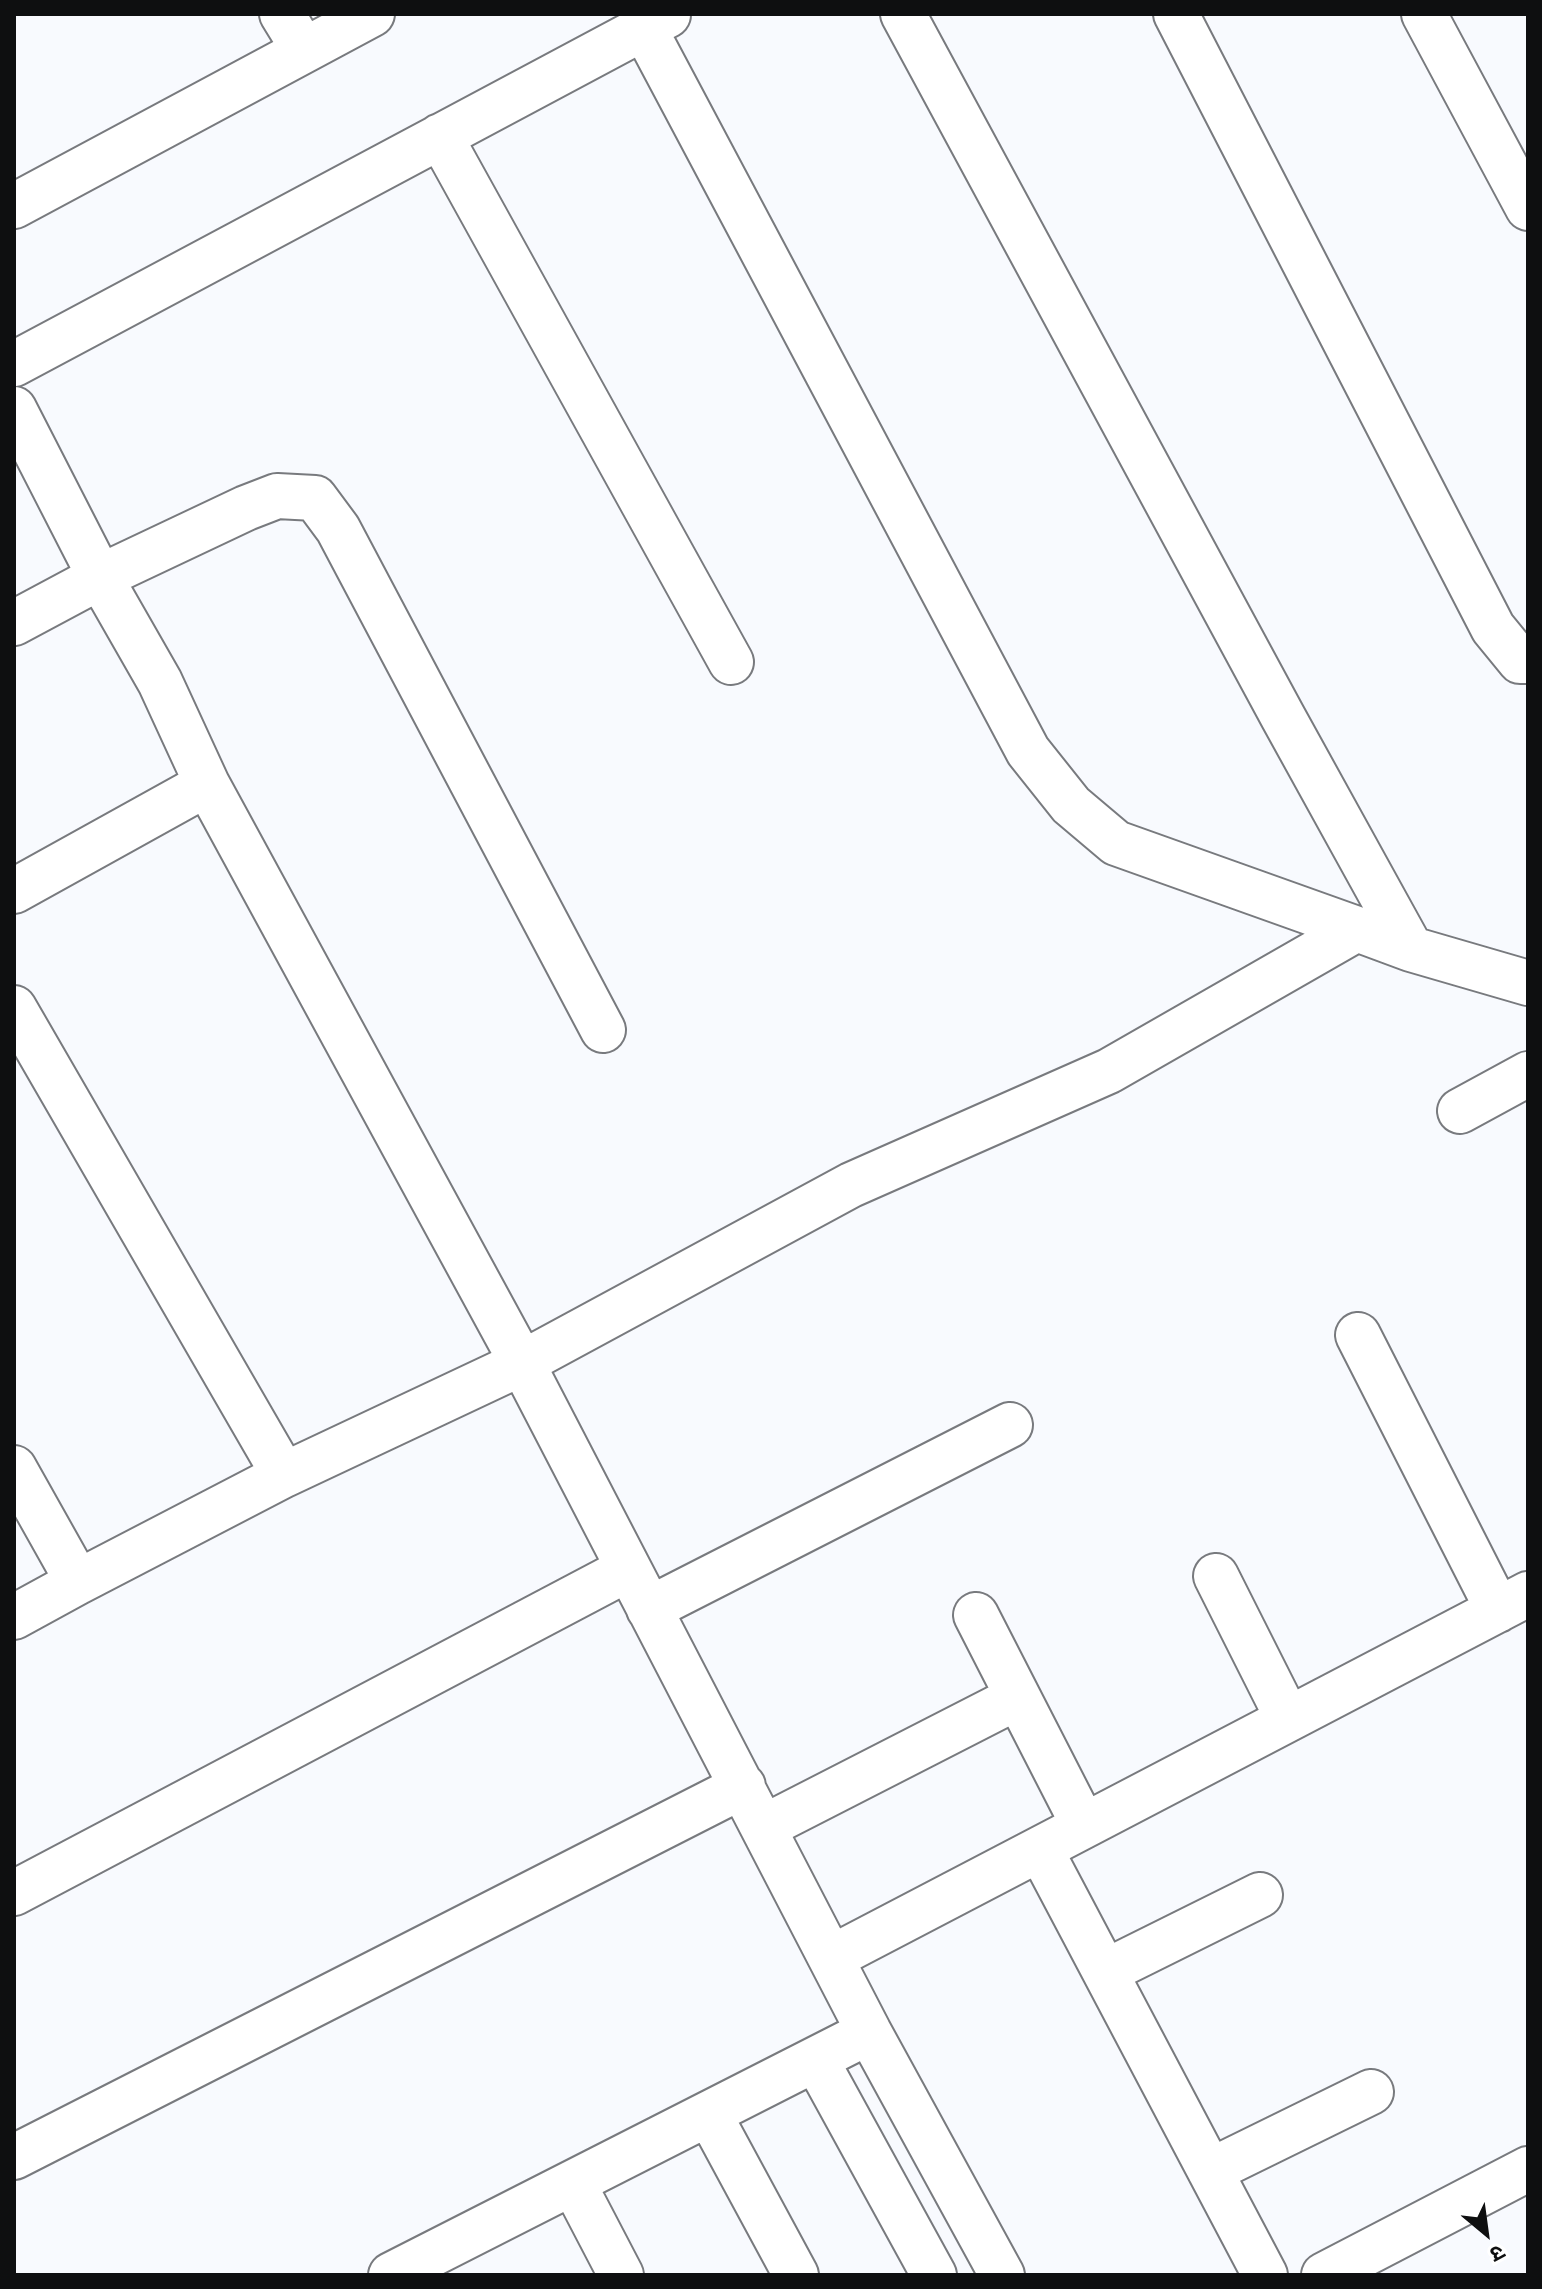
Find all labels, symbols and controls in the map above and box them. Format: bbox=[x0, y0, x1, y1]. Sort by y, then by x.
north arrow bbox=[1446, 2193, 1526, 2273]
text: उ bbox=[1486, 2239, 1510, 2268]

